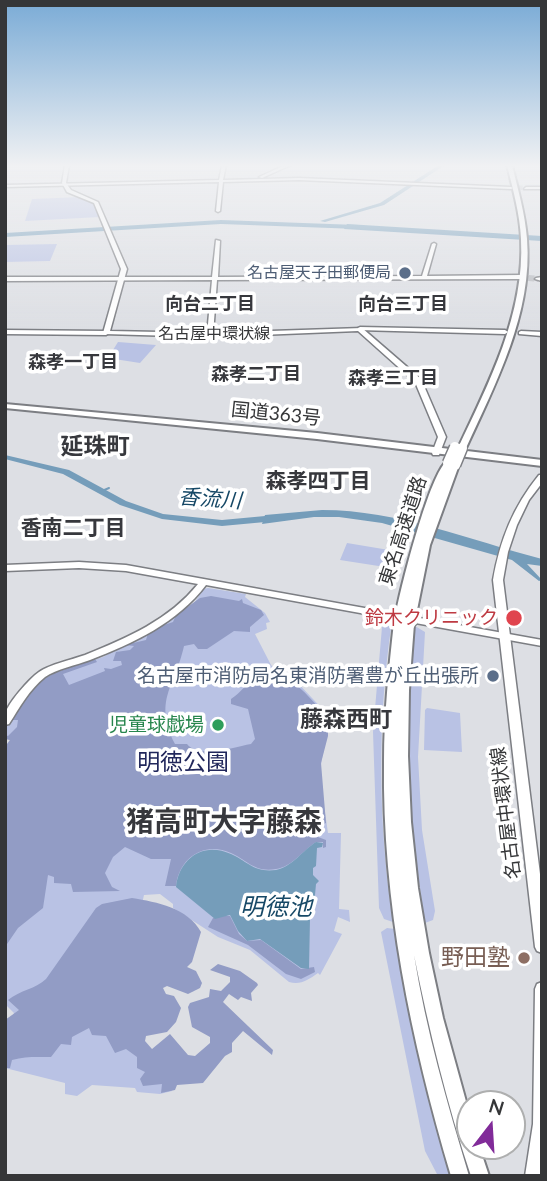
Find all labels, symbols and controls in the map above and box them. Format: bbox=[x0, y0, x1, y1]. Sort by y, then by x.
place label: 名古屋天子田郵便局 bbox=[247, 263, 391, 283]
marker: 名古屋天子田郵便局 bbox=[397, 265, 413, 281]
district label: 向台二丁目 bbox=[165, 293, 255, 315]
district label: 向台三丁目 bbox=[358, 293, 448, 315]
street label: 名古屋中環状線 bbox=[158, 324, 270, 344]
district label: 森孝一丁目 bbox=[28, 351, 118, 373]
district label: 森孝二丁目 bbox=[211, 363, 301, 385]
district label: 森孝三丁目 bbox=[348, 367, 438, 389]
street label: 国道363号 bbox=[230, 398, 322, 430]
district label: 延珠町 bbox=[61, 433, 129, 461]
district label: 森孝四丁目 bbox=[266, 468, 370, 494]
street label: 東名高速道路 bbox=[375, 473, 431, 589]
water label: 香流川 bbox=[178, 484, 242, 514]
district label: 香南二丁目 bbox=[21, 515, 125, 541]
place label: 鈴木クリニック bbox=[365, 607, 498, 629]
marker: 鈴木クリニック bbox=[504, 608, 524, 628]
place label: 名古屋市消防局名東消防署豊が丘出張所 bbox=[137, 665, 479, 687]
marker: 名古屋市消防局名東消防署豊が丘出張所 bbox=[485, 668, 501, 684]
district label: 藤森西町 bbox=[300, 706, 392, 734]
place label: 児童球戯場 bbox=[109, 714, 204, 736]
marker: 児童球戯場 bbox=[210, 717, 226, 733]
street label: 名古屋中環状線 bbox=[487, 746, 525, 880]
park label: 明徳公園 bbox=[137, 749, 229, 777]
district label: 猪高町大字藤森 bbox=[126, 805, 322, 839]
water label: 明徳池 bbox=[240, 893, 312, 921]
place label: 野田塾 bbox=[441, 944, 510, 972]
marker: 野田塾 bbox=[516, 950, 532, 966]
north arrow bbox=[456, 1090, 526, 1160]
text: N bbox=[486, 1093, 507, 1119]

